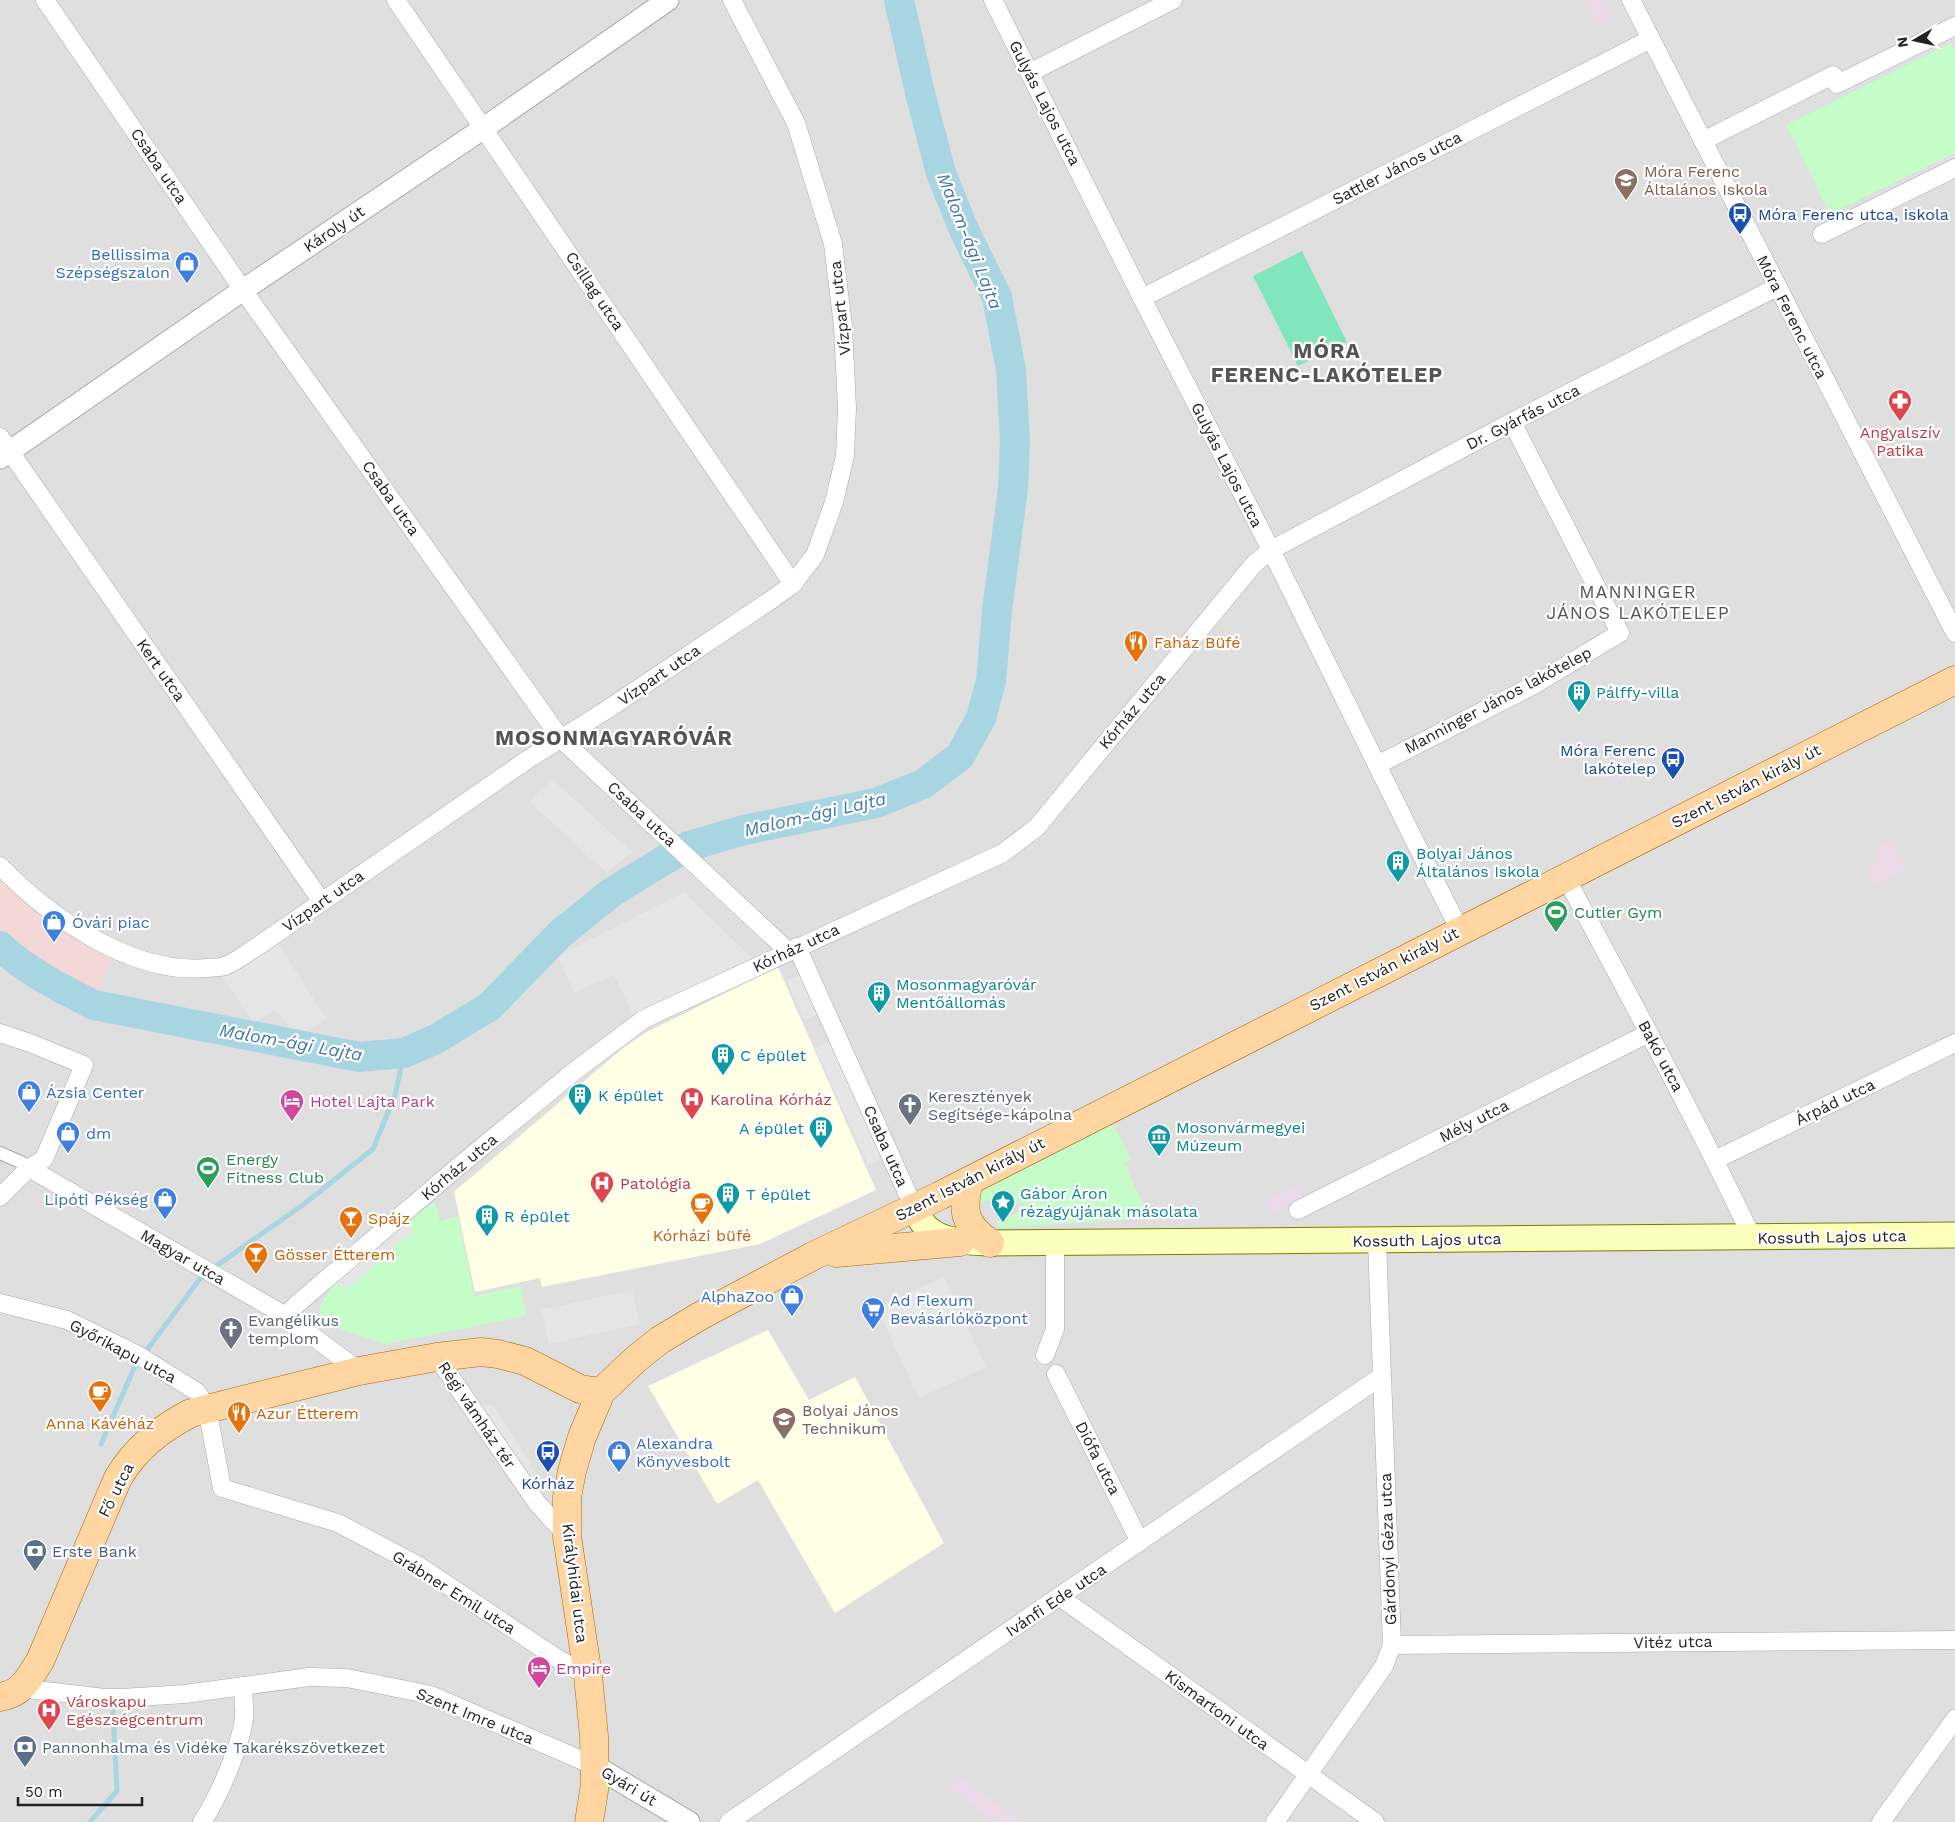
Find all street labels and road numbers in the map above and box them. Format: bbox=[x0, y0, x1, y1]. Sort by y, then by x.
street label: Gulyás Lajos utca bbox=[1005, 37, 1085, 169]
street label: Csaba utca bbox=[127, 125, 191, 207]
street label: Sattler János utca bbox=[1329, 127, 1465, 209]
street label: Károly út bbox=[300, 202, 368, 256]
street label: Csillag utca bbox=[562, 248, 628, 334]
street label: Móra Ferenc utca bbox=[1753, 252, 1831, 382]
street label: Vízpart utca bbox=[826, 260, 854, 356]
street label: Dr. Gyárfás utca bbox=[1463, 380, 1583, 454]
street label: Gulyás Lajos utca bbox=[1187, 399, 1267, 531]
street label: Csaba utca bbox=[358, 457, 424, 539]
street label: Kert utca bbox=[133, 635, 189, 705]
street label: Vízpart utca bbox=[614, 641, 704, 709]
street label: Manninger János lakótelep bbox=[1401, 643, 1595, 757]
street label: Kórház utca bbox=[1095, 669, 1169, 753]
street label: Szent István király út bbox=[1668, 740, 1824, 832]
street label: Csaba utca bbox=[604, 777, 680, 851]
street label: Vízpart utca bbox=[279, 866, 367, 936]
street label: Kórház utca bbox=[750, 920, 842, 976]
street label: Szent István király út bbox=[1306, 923, 1462, 1015]
street label: Bakó utca bbox=[1634, 1017, 1688, 1095]
street label: Árpád utca bbox=[1792, 1075, 1878, 1129]
street label: Mély utca bbox=[1436, 1095, 1512, 1147]
street label: Csaba utca bbox=[860, 1102, 912, 1190]
street label: Kórház utca bbox=[417, 1130, 501, 1204]
street label: Szent István király út bbox=[892, 1133, 1048, 1225]
street label: Magyar utca bbox=[137, 1225, 229, 1289]
street label: Kossuth Lajos utca bbox=[1757, 1226, 1907, 1248]
street label: Kossuth Lajos utca bbox=[1352, 1229, 1502, 1251]
street label: Győrikapu utca bbox=[66, 1315, 180, 1387]
street label: Régi vámház tér bbox=[434, 1358, 520, 1472]
street label: Diófa utca bbox=[1071, 1418, 1125, 1498]
street label: Fő utca bbox=[94, 1460, 138, 1520]
street label: Gárdonyi Géza utca bbox=[1376, 1473, 1400, 1625]
street label: Királyhidai utca bbox=[558, 1522, 592, 1644]
street label: Grábner Emil utca bbox=[389, 1546, 519, 1638]
street label: Ivánfi Ede utca bbox=[1002, 1559, 1110, 1641]
street label: Vitéz utca bbox=[1633, 1632, 1713, 1652]
street label: Kismartoni utca bbox=[1161, 1666, 1273, 1754]
street label: Szent Imre utca bbox=[413, 1684, 537, 1748]
street label: Gyári út bbox=[598, 1762, 660, 1810]

